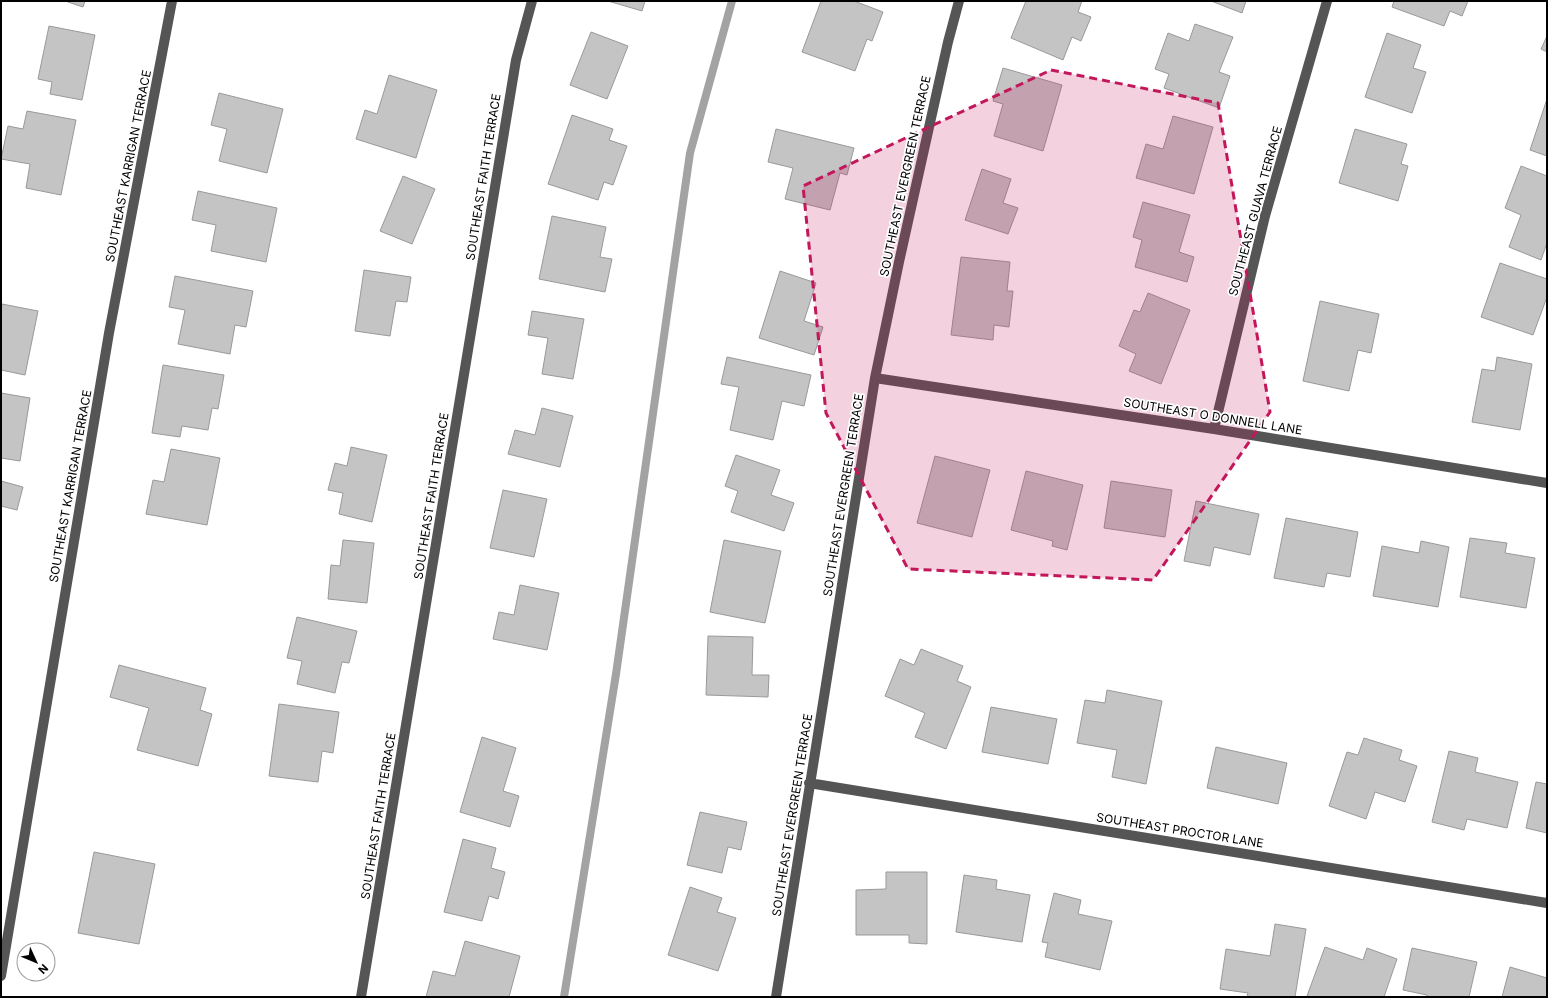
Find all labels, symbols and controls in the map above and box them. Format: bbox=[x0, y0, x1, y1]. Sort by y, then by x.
street label: SOUTHEAST KARRIGAN TERRACE bbox=[102, 69, 154, 263]
street label: SOUTHEAST EVERGREEN TERRACE bbox=[876, 74, 934, 278]
street label: SOUTHEAST FAITH TERRACE bbox=[462, 93, 504, 261]
street label: SOUTHEAST GUAVA TERRACE bbox=[1225, 124, 1285, 298]
street label: SOUTHEAST KARRIGAN TERRACE bbox=[46, 388, 94, 584]
street label: SOUTHEAST EVERGREEN TERRACE bbox=[820, 393, 866, 597]
street label: SOUTHEAST O DONNELL LANE bbox=[1123, 394, 1303, 438]
street label: SOUTHEAST FAITH TERRACE bbox=[410, 412, 452, 580]
street label: SOUTHEAST EVERGREEN TERRACE bbox=[769, 713, 815, 917]
street label: SOUTHEAST FAITH TERRACE bbox=[357, 732, 399, 900]
street label: SOUTHEAST PROCTOR LANE bbox=[1095, 809, 1265, 851]
north arrow bbox=[16, 942, 56, 982]
text: N bbox=[35, 961, 51, 977]

